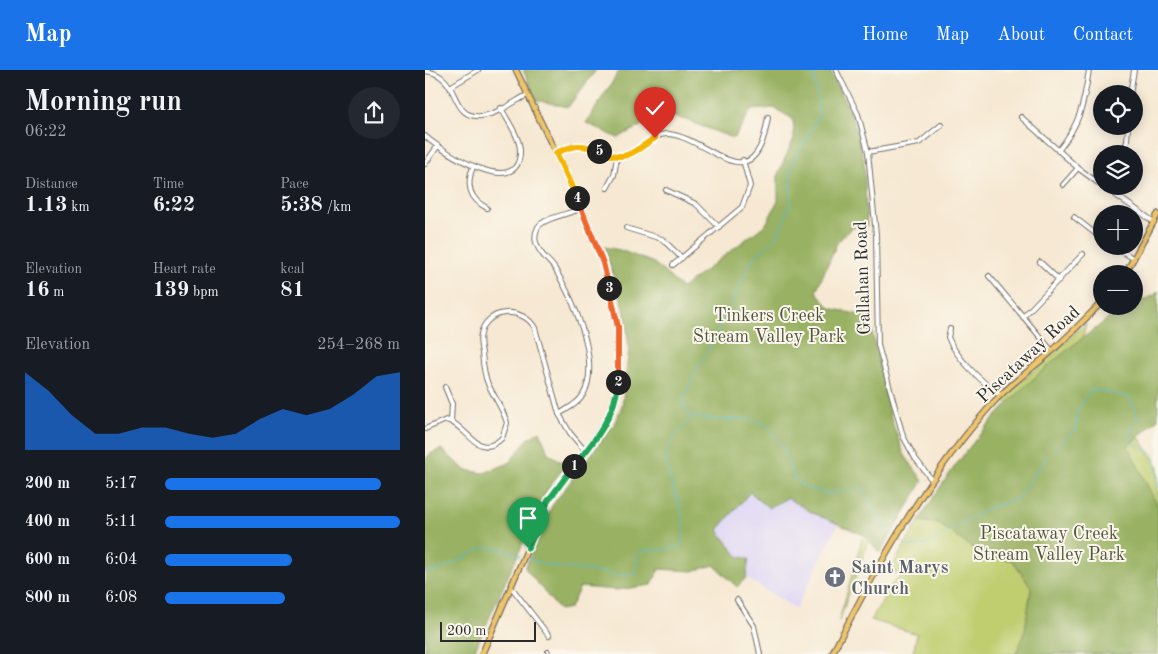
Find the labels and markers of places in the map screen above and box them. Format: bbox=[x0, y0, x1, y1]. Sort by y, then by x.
pin bbox=[634, 87, 676, 138]
pin: 5 bbox=[587, 138, 611, 164]
pin: 4 bbox=[565, 186, 589, 210]
pin: 3 bbox=[597, 276, 621, 300]
pin: 2 bbox=[605, 370, 631, 394]
pin: 1 bbox=[561, 454, 587, 478]
pin bbox=[507, 497, 549, 548]
place label: Saint Marys Church bbox=[851, 559, 949, 598]
church icon: Saint Marys Church bbox=[823, 565, 847, 589]

